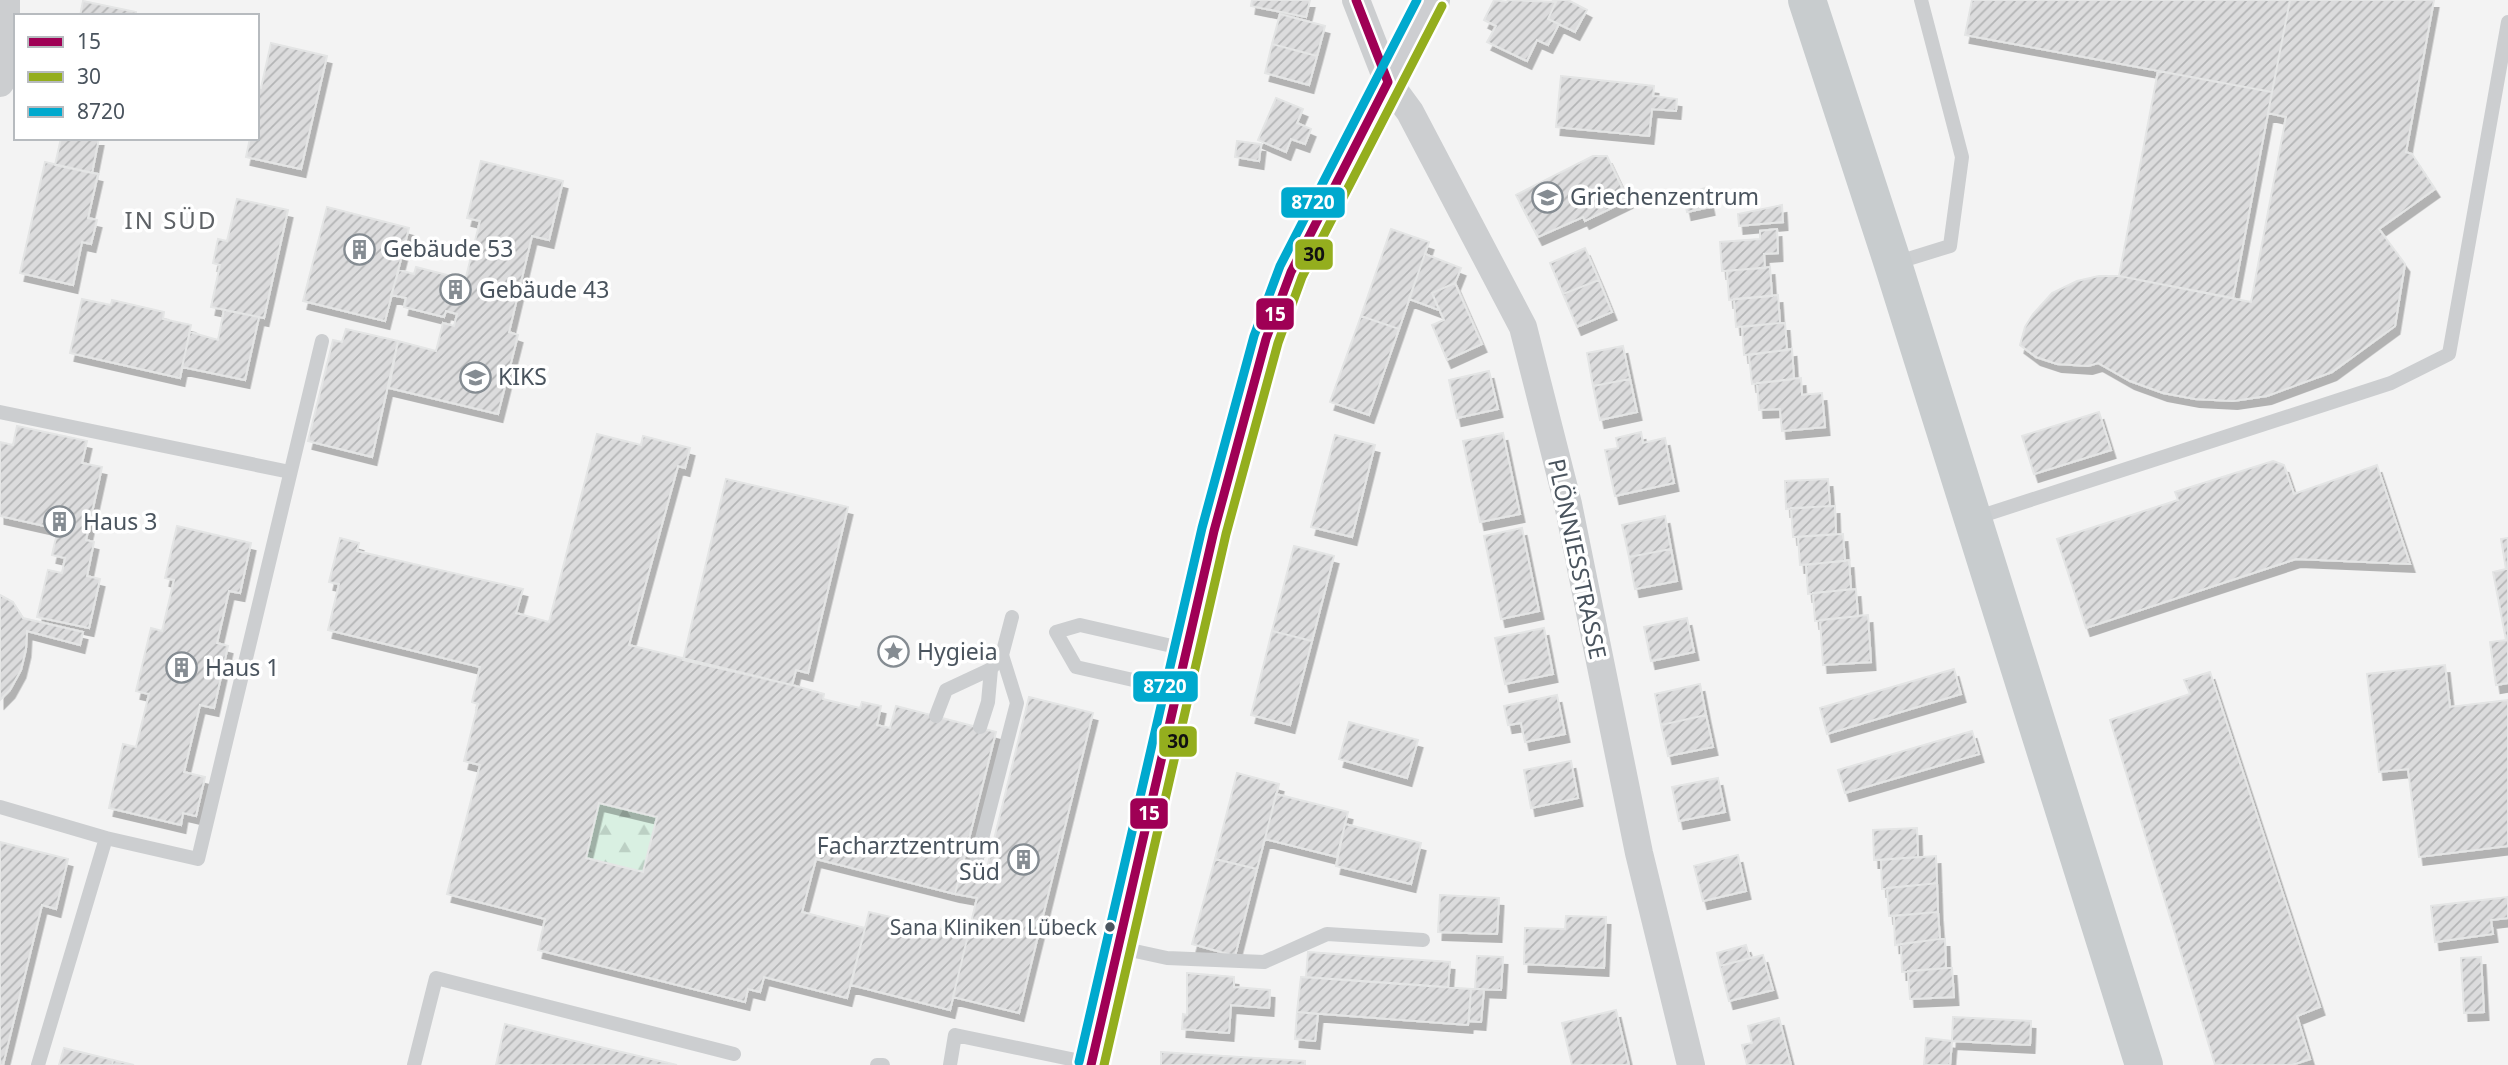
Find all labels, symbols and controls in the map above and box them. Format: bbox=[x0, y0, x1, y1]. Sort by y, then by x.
legend bbox=[14, 14, 259, 140]
text: 15 bbox=[77, 27, 101, 55]
text: 30 bbox=[77, 62, 101, 90]
text: 8720 bbox=[77, 97, 125, 125]
school or university icon: Griechenzentrum bbox=[1530, 180, 1564, 214]
place label: Griechenzentrum bbox=[1570, 180, 1759, 212]
line badge: 8720 bbox=[1280, 186, 1346, 219]
text: 8720 bbox=[1291, 189, 1335, 215]
district label: IN SÜD bbox=[125, 203, 217, 236]
building icon: Gebäude 53 bbox=[343, 232, 377, 266]
place label: Gebäude 53 bbox=[383, 232, 513, 264]
line badge: 30 bbox=[1294, 238, 1334, 271]
text: 30 bbox=[1303, 241, 1325, 267]
building icon: Gebäude 43 bbox=[439, 273, 473, 307]
place label: Gebäude 43 bbox=[479, 273, 609, 305]
line badge: 15 bbox=[1255, 297, 1295, 331]
text: 15 bbox=[1264, 301, 1286, 327]
school or university icon: KIKS bbox=[458, 360, 492, 394]
place label: KIKS bbox=[498, 360, 547, 392]
street label: PLÖNNIESSTRASSE bbox=[1541, 456, 1615, 662]
building icon: Haus 3 bbox=[43, 505, 77, 539]
place label: Haus 3 bbox=[83, 505, 157, 537]
place icon: Hygieia bbox=[877, 635, 911, 669]
place label: Hygieia bbox=[917, 635, 998, 667]
building icon: Haus 1 bbox=[165, 651, 199, 685]
place label: Haus 1 bbox=[205, 651, 279, 683]
line badge: 8720 bbox=[1132, 670, 1199, 703]
text: 8720 bbox=[1143, 673, 1187, 699]
line badge: 30 bbox=[1158, 725, 1198, 758]
text: 30 bbox=[1167, 728, 1189, 754]
line badge: 15 bbox=[1129, 797, 1169, 830]
text: 15 bbox=[1138, 800, 1160, 826]
place label: Facharztzentrum Süd bbox=[817, 829, 1000, 887]
building icon: Facharztzentrum Süd bbox=[1006, 842, 1040, 876]
place label: Sana Kliniken Lübeck bbox=[890, 913, 1098, 941]
marker: Sana Kliniken Lübeck bbox=[1103, 920, 1117, 934]

